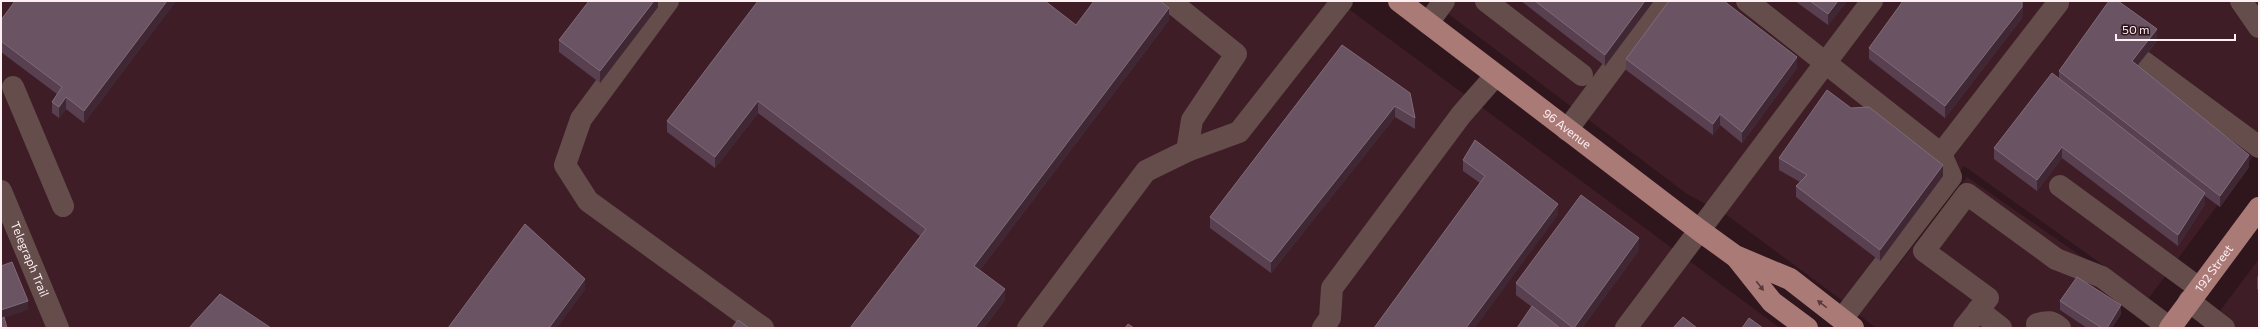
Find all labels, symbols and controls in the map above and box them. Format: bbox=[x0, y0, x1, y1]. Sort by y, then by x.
scale bar bbox=[2116, 16, 2235, 42]
text: 50 m bbox=[2122, 22, 2150, 36]
street label: 96 Avenue bbox=[1540, 105, 1594, 151]
street label: Telegraph Trail bbox=[8, 219, 52, 299]
street label: 192 Street bbox=[2191, 242, 2235, 294]
one-way arrow bbox=[1755, 281, 1764, 292]
one-way arrow bbox=[1817, 300, 1828, 308]

